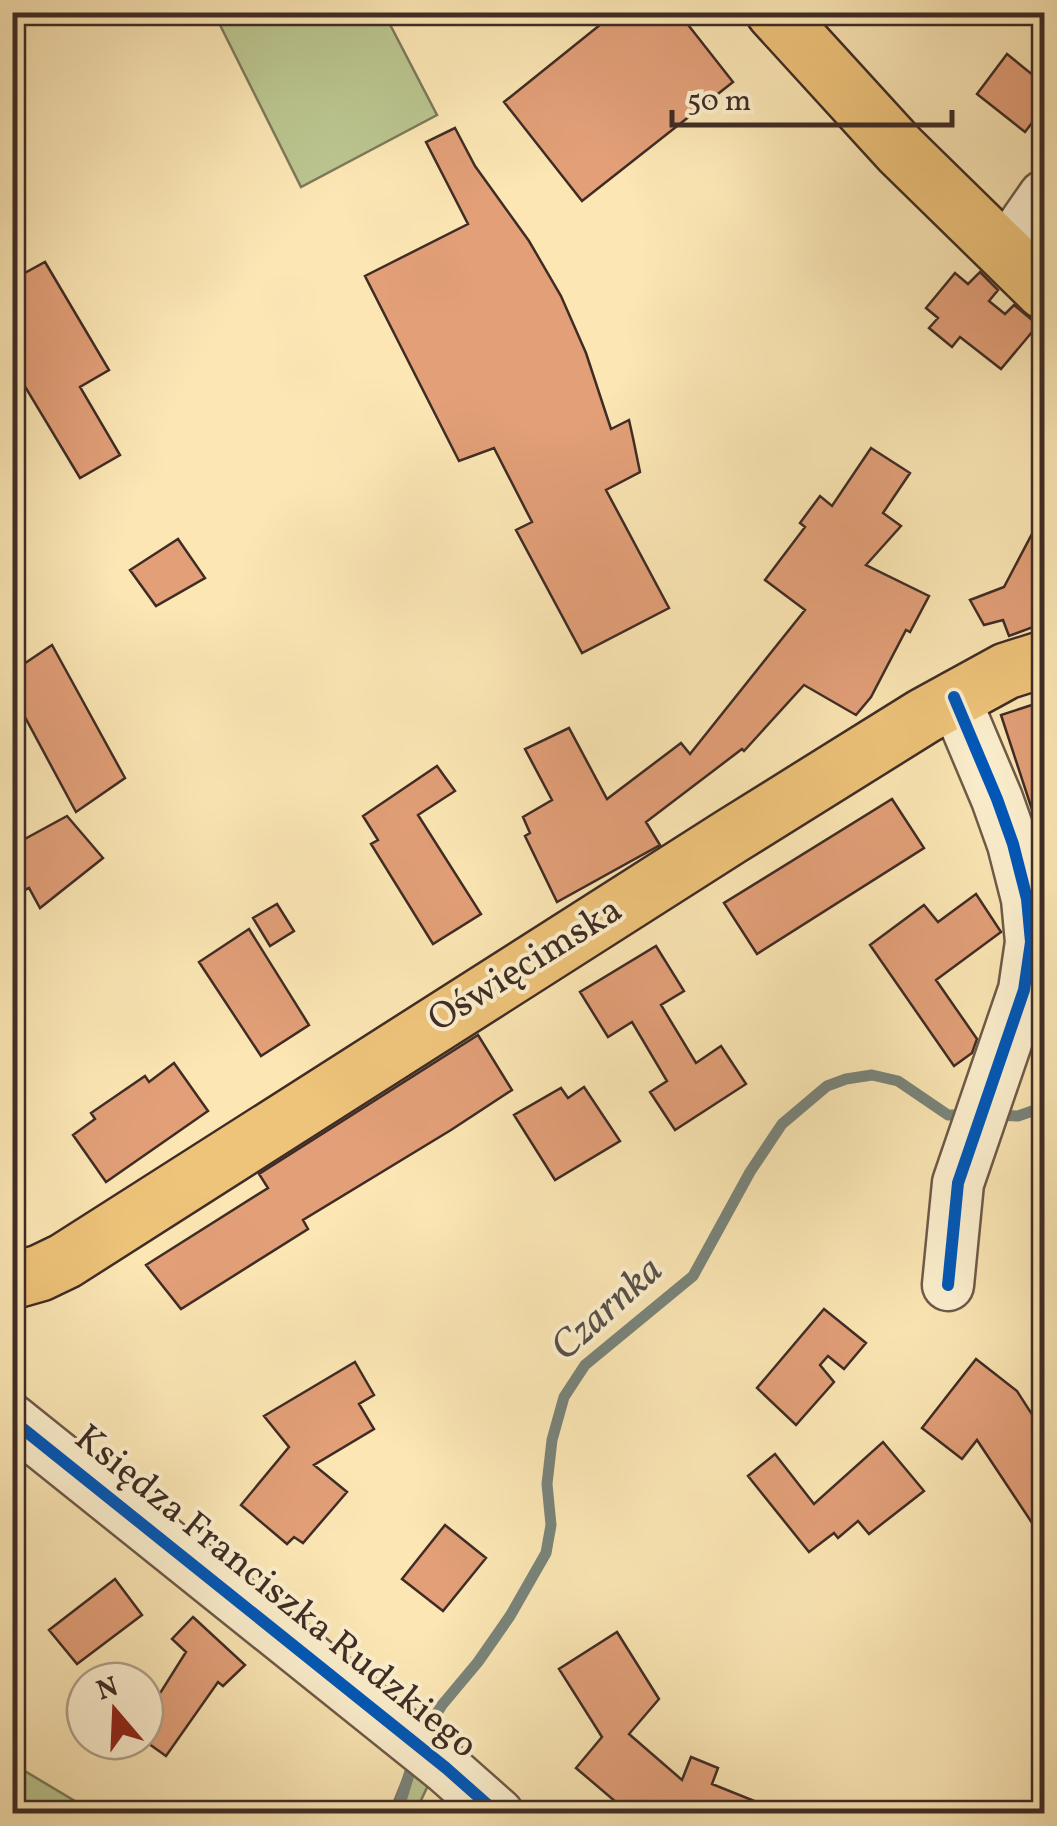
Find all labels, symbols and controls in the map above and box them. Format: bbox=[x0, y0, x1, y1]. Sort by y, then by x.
scale bar bbox=[672, 65, 952, 127]
text: 50 m bbox=[687, 81, 751, 123]
street label: Oświęcimska bbox=[419, 885, 633, 1047]
water label: Czarnka bbox=[540, 1245, 676, 1375]
street label: Księdza Franciszka Rudzkiego bbox=[62, 1414, 488, 1772]
north arrow bbox=[65, 1661, 165, 1761]
text: N bbox=[92, 1668, 124, 1711]

